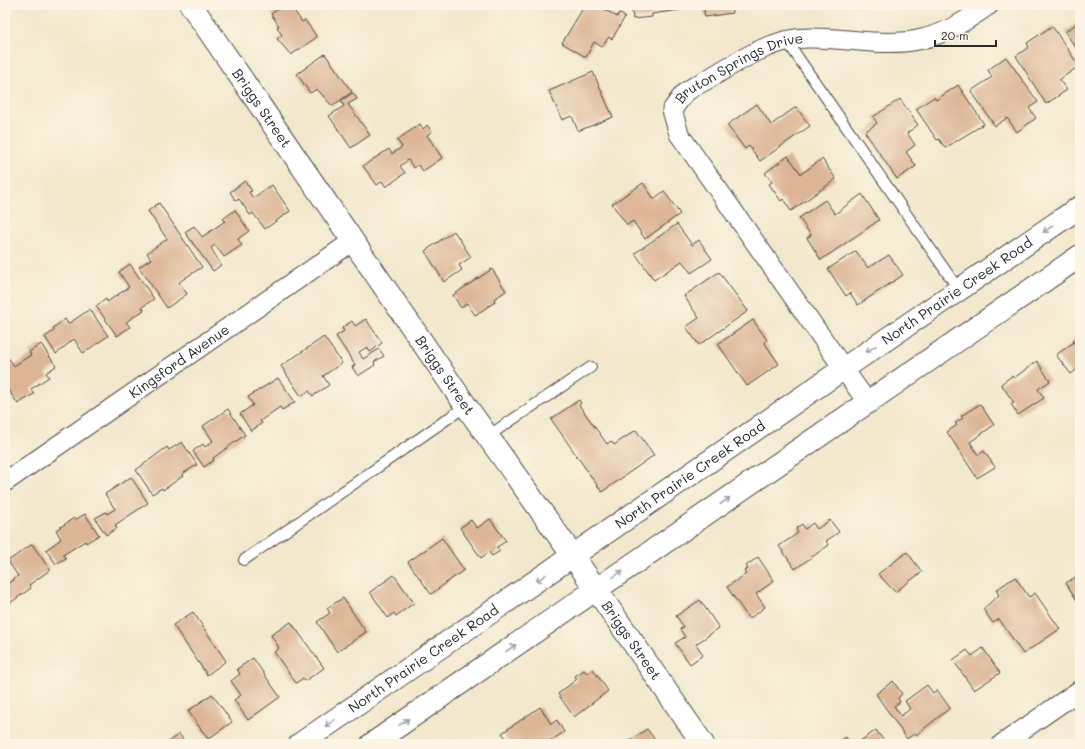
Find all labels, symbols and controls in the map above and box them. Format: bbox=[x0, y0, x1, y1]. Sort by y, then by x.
scale bar bbox=[935, 22, 996, 48]
text: 20 m bbox=[941, 27, 969, 43]
street label: Bruton Springs Drive bbox=[670, 28, 804, 107]
street label: Briggs Street bbox=[228, 64, 296, 151]
one-way arrow bbox=[1043, 225, 1054, 233]
street label: North Prairie Creek Road bbox=[878, 232, 1036, 349]
street label: Kingsford Avenue bbox=[125, 319, 233, 402]
street label: Briggs Street bbox=[411, 332, 479, 418]
one-way arrow bbox=[865, 346, 877, 354]
street label: North Prairie Creek Road bbox=[611, 416, 769, 533]
one-way arrow bbox=[719, 496, 730, 505]
one-way arrow bbox=[612, 570, 623, 578]
one-way arrow bbox=[536, 574, 547, 582]
street label: Briggs Street bbox=[598, 597, 666, 683]
street label: North Prairie Creek Road bbox=[344, 600, 502, 717]
one-way arrow bbox=[505, 644, 516, 652]
one-way arrow bbox=[398, 718, 409, 726]
one-way arrow bbox=[325, 719, 336, 727]

